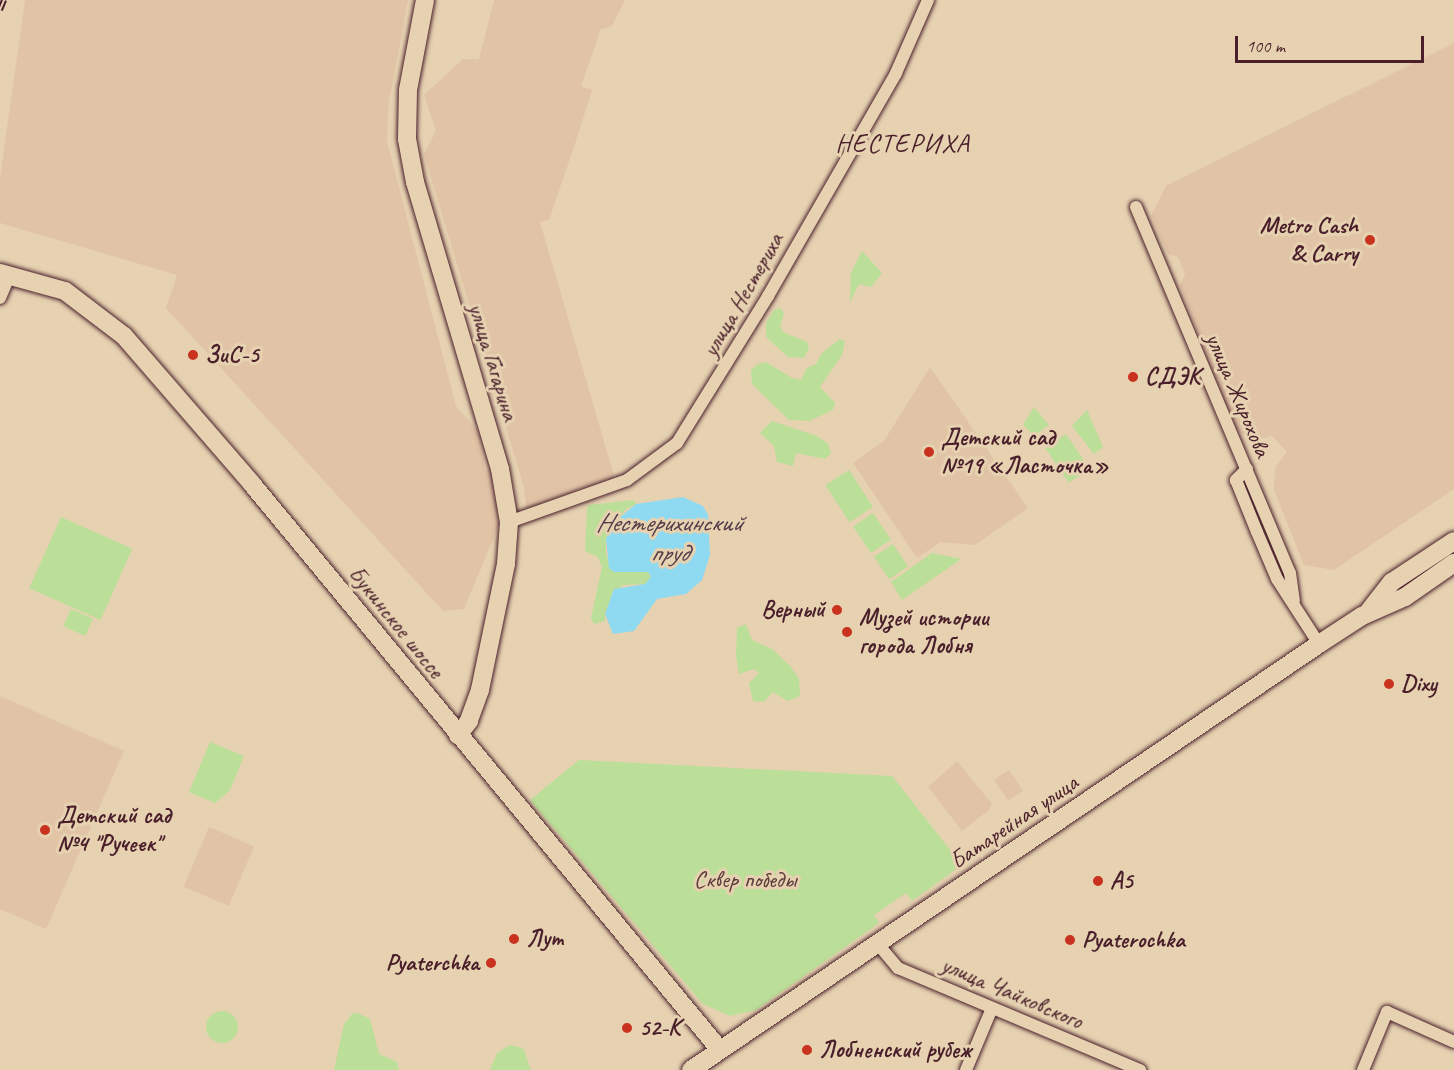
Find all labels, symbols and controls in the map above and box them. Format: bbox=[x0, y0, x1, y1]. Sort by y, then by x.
scale bar bbox=[1238, 24, 1427, 62]
text: 100 m bbox=[1246, 35, 1285, 57]
district label: НЕСТЕРИХА bbox=[835, 128, 971, 160]
place label: Metro Cash & Carry bbox=[1260, 212, 1358, 268]
street label: улица Нестериха bbox=[695, 227, 791, 363]
marker: Metro Cash & Carry bbox=[1363, 233, 1377, 247]
street label: улица Гагарина bbox=[461, 299, 525, 425]
street label: улица Жирохова bbox=[1199, 328, 1277, 462]
place label: ЗиС-5 bbox=[205, 341, 259, 369]
marker: ЗиС-5 bbox=[186, 348, 200, 362]
place label: СДЭК bbox=[1145, 363, 1200, 391]
marker: СДЭК bbox=[1126, 370, 1140, 384]
place label: Детский сад №19 «Ласточка» bbox=[941, 424, 1109, 480]
marker: Детский сад №19 «Ласточка» bbox=[922, 445, 936, 459]
water label: Нестерихинский пруд bbox=[596, 507, 742, 568]
street label: Букинское шоссе bbox=[342, 560, 450, 684]
place label: Верный bbox=[761, 596, 825, 624]
marker: Верный bbox=[830, 603, 844, 617]
place label: Музей истории города Лобня bbox=[859, 604, 988, 660]
marker: Музей истории города Лобня bbox=[840, 625, 854, 639]
place label: Dixy bbox=[1401, 670, 1437, 698]
marker: Dixy bbox=[1382, 677, 1396, 691]
street label: Батарейная улица bbox=[943, 768, 1085, 876]
place label: Детский сад №4 "Ручеек" bbox=[57, 802, 171, 858]
marker: Детский сад №4 "Ручеек" bbox=[38, 823, 52, 837]
park label: Сквер победы bbox=[694, 866, 796, 894]
place label: А5 bbox=[1110, 867, 1133, 895]
marker: А5 bbox=[1091, 874, 1105, 888]
place label: Лут bbox=[526, 925, 563, 953]
place label: Pyaterochka bbox=[1082, 926, 1185, 954]
marker: Лут bbox=[507, 932, 521, 946]
marker: Pyaterochka bbox=[1063, 933, 1077, 947]
place label: Pyaterchka bbox=[386, 949, 479, 977]
street label: улица Чайковского bbox=[937, 950, 1087, 1036]
marker: Pyaterchka bbox=[484, 956, 498, 970]
place label: 52-К bbox=[639, 1014, 680, 1042]
marker: 52-К bbox=[620, 1021, 634, 1035]
place label: Лобненский рубеж bbox=[819, 1036, 971, 1064]
marker: Лобненский рубеж bbox=[800, 1043, 814, 1057]

